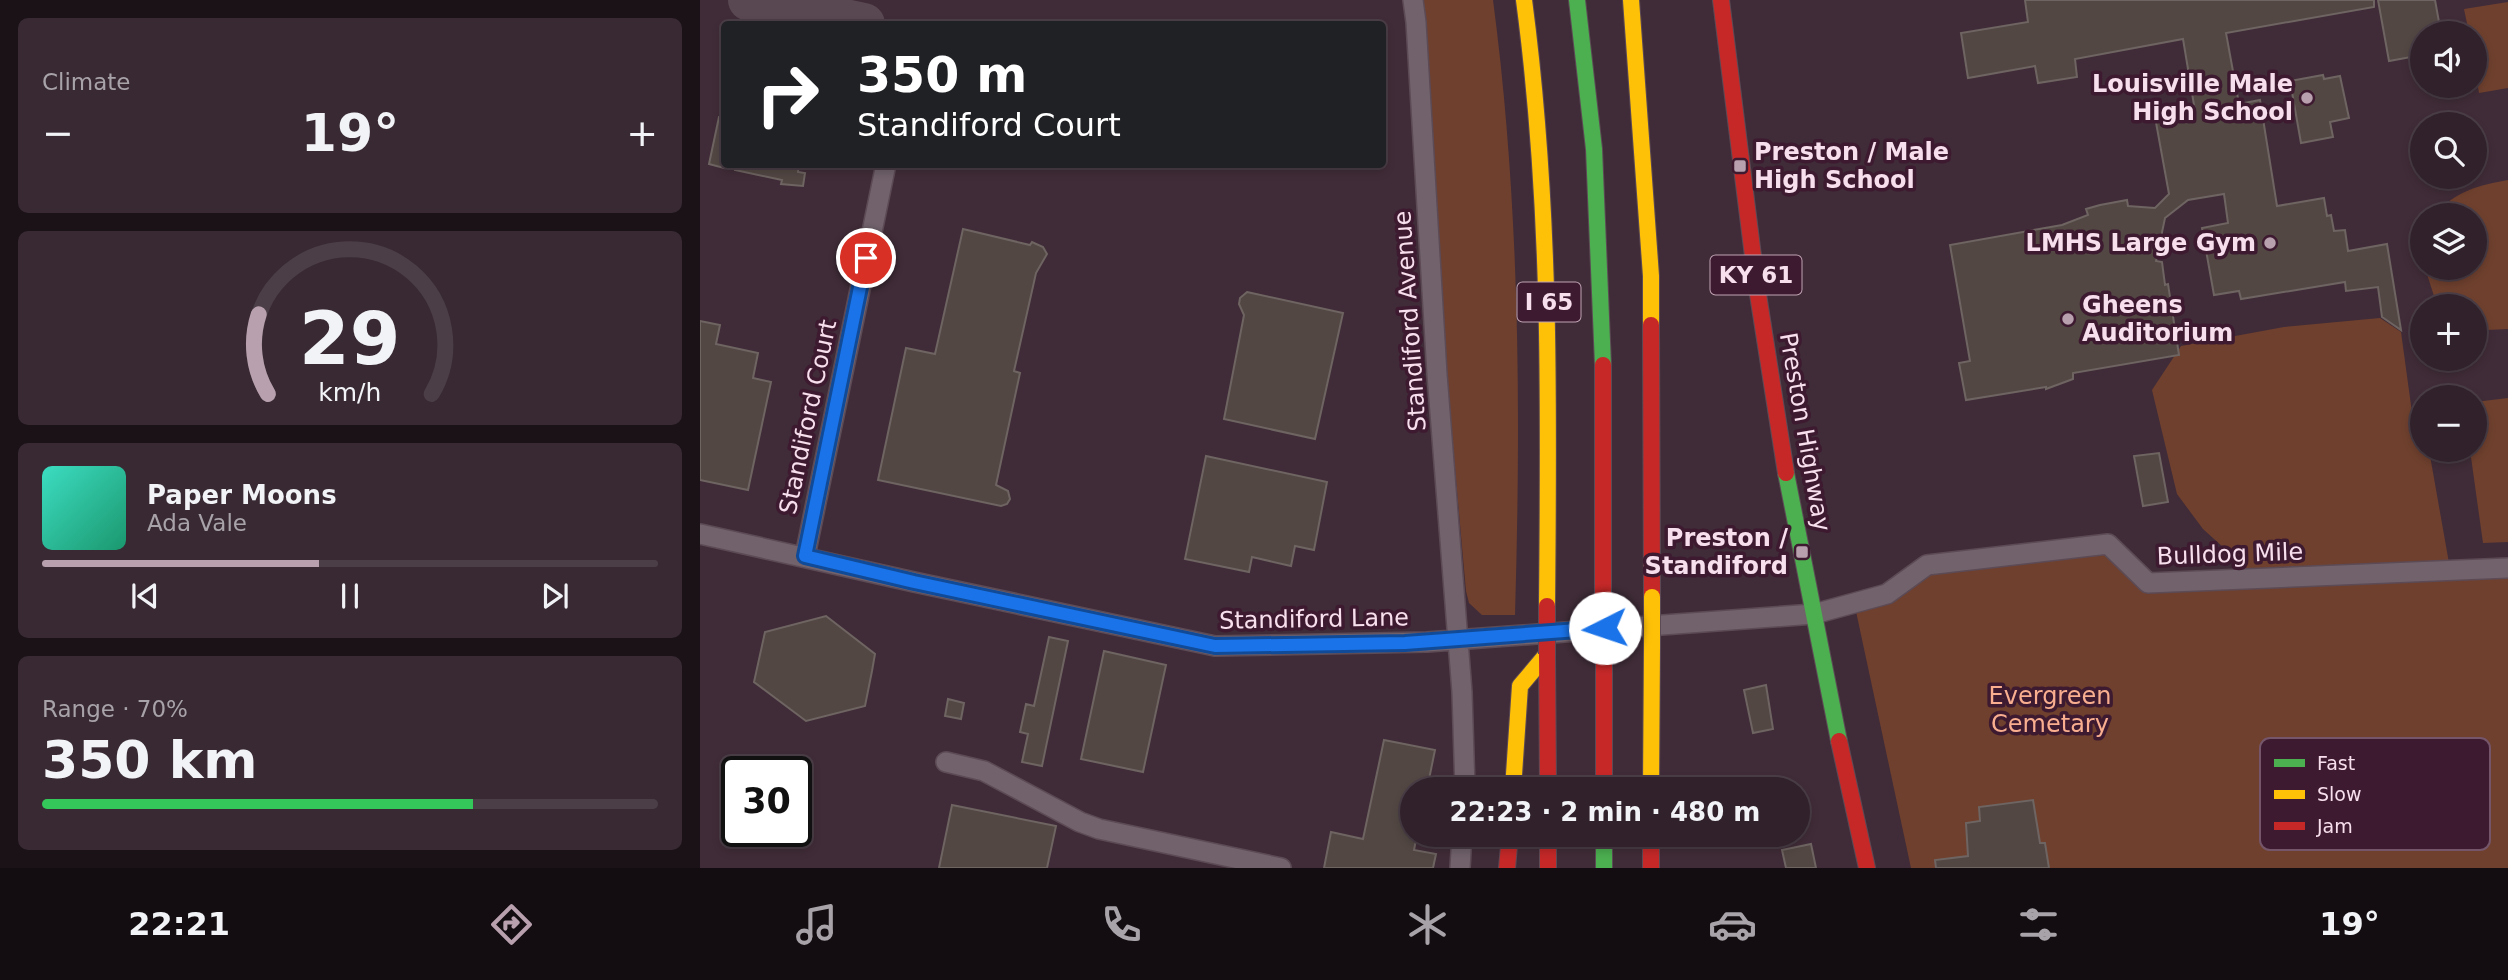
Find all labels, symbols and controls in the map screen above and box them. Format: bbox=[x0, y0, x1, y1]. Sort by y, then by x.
map controls bbox=[2410, 21, 2487, 462]
button: sound bbox=[2410, 21, 2487, 98]
text: 350 m bbox=[857, 47, 1027, 104]
icon: right bbox=[742, 49, 833, 140]
text: Climate bbox=[42, 69, 131, 95]
place label: Louisville Male High School bbox=[2092, 70, 2293, 126]
marker: Louisville Male High School bbox=[2299, 90, 2315, 106]
text: 19° bbox=[301, 103, 399, 163]
text: Standiford Court bbox=[857, 106, 1121, 144]
text: − bbox=[42, 111, 74, 155]
text: + bbox=[626, 111, 658, 155]
button: search bbox=[2410, 112, 2487, 189]
place label: Preston / Male High School bbox=[1754, 138, 1949, 194]
marker: Preston / Male High School bbox=[1732, 158, 1748, 174]
button: layers bbox=[2410, 203, 2487, 280]
street label: Standiford Avenue bbox=[1388, 210, 1432, 432]
pin bbox=[836, 228, 896, 288]
place label: LMHS Large Gym bbox=[2026, 229, 2256, 257]
marker: LMHS Large Gym bbox=[2262, 235, 2278, 251]
icon: arrive bbox=[847, 239, 885, 277]
road number: KY 61 bbox=[1710, 256, 1802, 294]
road number: I 65 bbox=[1518, 282, 1580, 322]
place label: Gheens Auditorium bbox=[2082, 291, 2233, 347]
button: + bbox=[2410, 294, 2487, 371]
text: 29 bbox=[299, 296, 401, 381]
marker: Gheens Auditorium bbox=[2060, 311, 2076, 327]
street label: Standiford Court bbox=[774, 317, 842, 517]
street label: Preston Highway bbox=[1774, 330, 1836, 534]
text: km/h bbox=[318, 378, 382, 407]
button: − bbox=[2410, 385, 2487, 462]
text: Paper Moons bbox=[147, 480, 337, 510]
text: Ada Vale bbox=[147, 510, 247, 536]
place label: Preston / Standiford bbox=[1645, 524, 1788, 580]
street label: Bulldog Mile bbox=[2156, 537, 2304, 571]
marker: Preston / Standiford bbox=[1794, 544, 1810, 560]
icon: previous bbox=[126, 577, 164, 615]
icon: pause bbox=[331, 577, 369, 615]
icon: next bbox=[536, 577, 574, 615]
position arrow bbox=[1568, 591, 1642, 665]
street label: Standiford Lane bbox=[1219, 603, 1409, 635]
park label: Evergreen Cemetary bbox=[1989, 682, 2111, 738]
text: Range · 70% bbox=[42, 696, 188, 722]
text: 350 km bbox=[42, 730, 257, 790]
legend bbox=[2260, 738, 2490, 850]
text: Fast bbox=[2317, 752, 2355, 774]
speed limit sign: 30 bbox=[721, 756, 812, 847]
text: Slow bbox=[2317, 783, 2362, 805]
text: 22:23 · 2 min · 480 m bbox=[1450, 797, 1760, 827]
text: Jam bbox=[2316, 815, 2353, 837]
icon: directions bbox=[487, 900, 536, 949]
icon: music bbox=[792, 900, 841, 949]
icon: phone bbox=[1097, 900, 1146, 949]
icon: climate bbox=[1403, 900, 1452, 949]
icon: car bbox=[1708, 900, 1757, 949]
icon: filters bbox=[2014, 900, 2063, 949]
text: 22:21 bbox=[128, 905, 230, 943]
text: 19° bbox=[2319, 905, 2380, 943]

